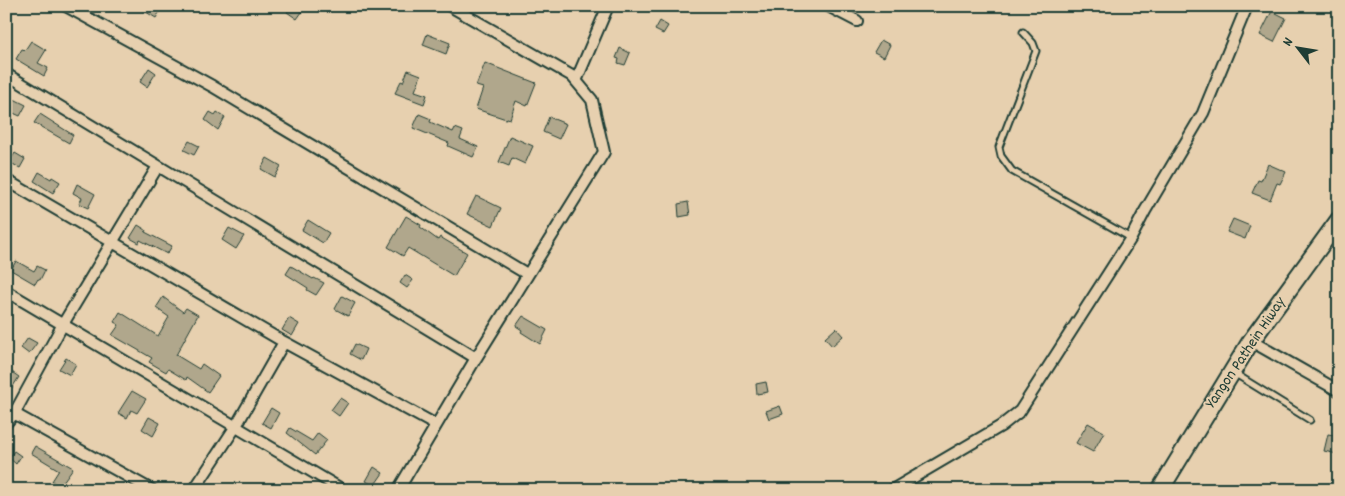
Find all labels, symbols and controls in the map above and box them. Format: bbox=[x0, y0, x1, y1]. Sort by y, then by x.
north arrow bbox=[1272, 22, 1322, 72]
text: N bbox=[1278, 34, 1299, 50]
street label: Yangon Pathein Hiway bbox=[1200, 292, 1292, 413]

